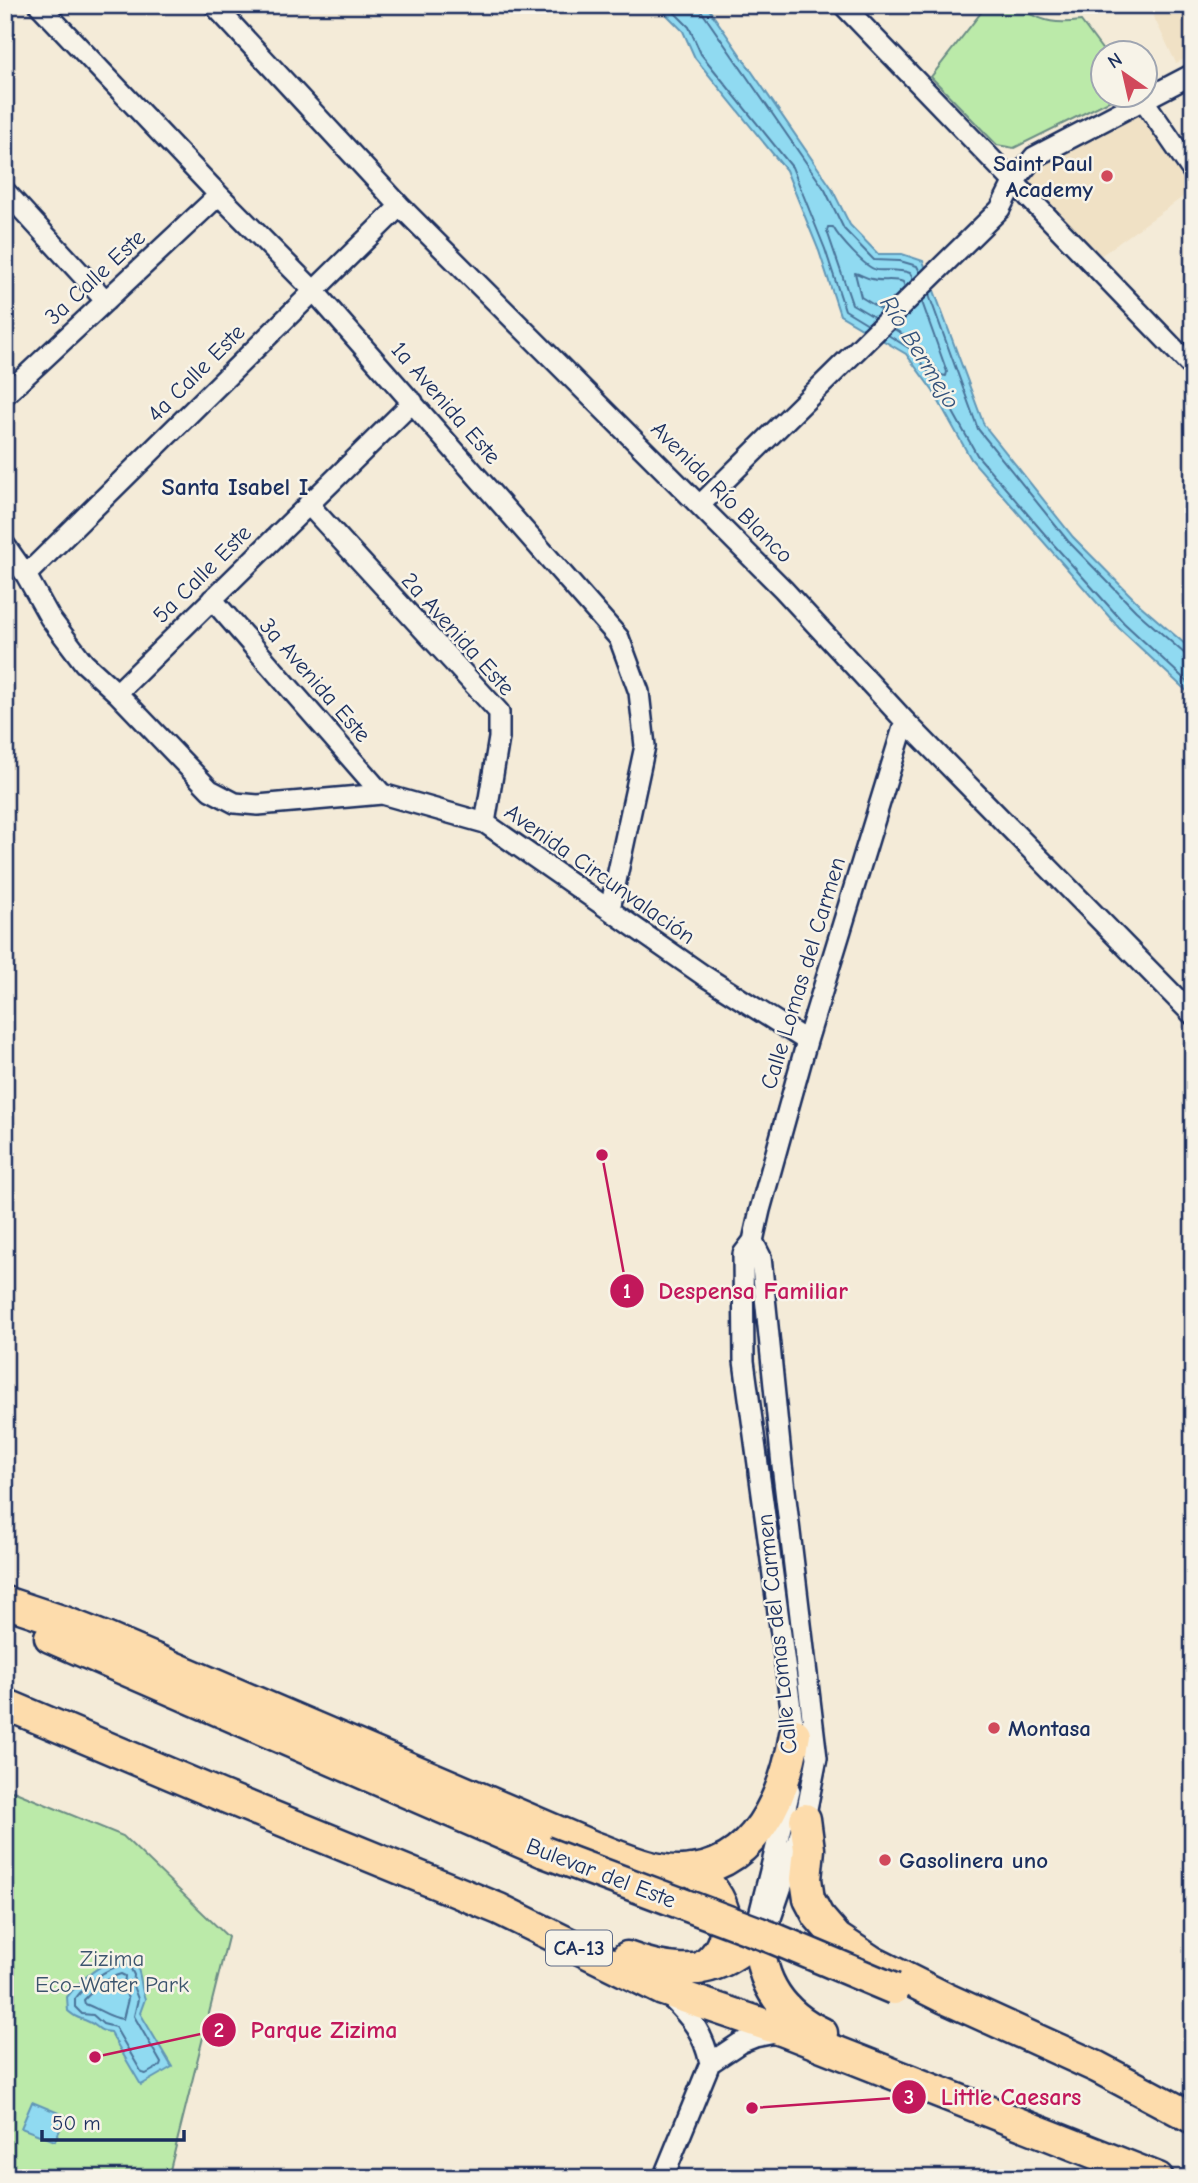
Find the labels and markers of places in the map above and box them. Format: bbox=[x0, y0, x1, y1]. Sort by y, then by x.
place label: Saint Paul Academy bbox=[993, 150, 1093, 203]
marker: Saint Paul Academy bbox=[1099, 168, 1115, 184]
callout: Despensa Familiar bbox=[609, 1268, 862, 1313]
place label: Montasa bbox=[1008, 1715, 1091, 1742]
marker: Montasa bbox=[986, 1720, 1002, 1736]
place label: Gasolinera uno bbox=[899, 1847, 1048, 1874]
marker: Gasolinera uno bbox=[877, 1852, 893, 1868]
callout: Parque Zizima bbox=[202, 2007, 412, 2052]
callout: Little Caesars bbox=[891, 2074, 1095, 2119]

